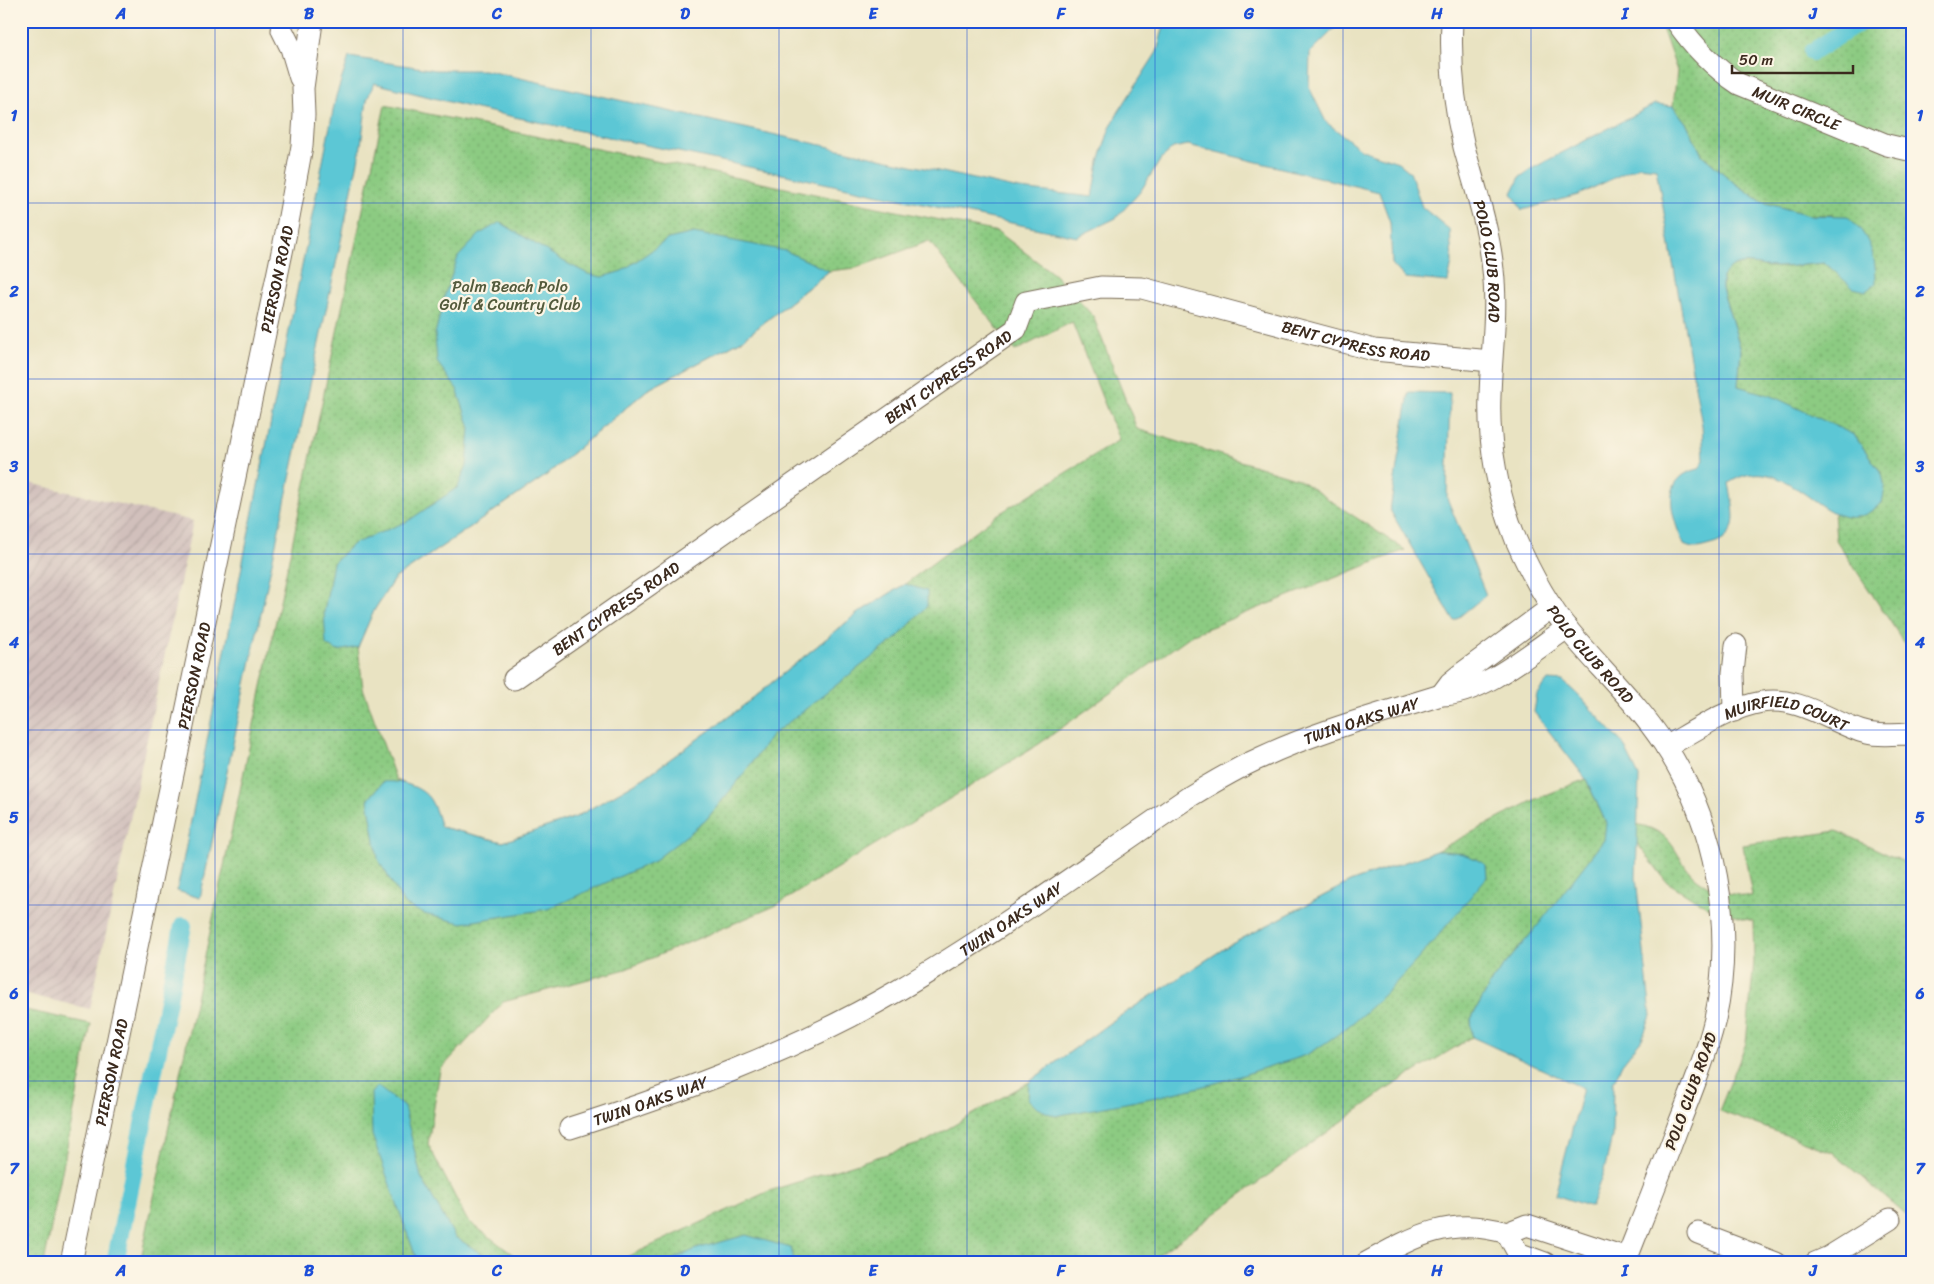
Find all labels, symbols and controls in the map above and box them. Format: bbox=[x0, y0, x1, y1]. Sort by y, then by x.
text: A bbox=[115, 0, 126, 28]
text: B bbox=[304, 0, 315, 28]
text: C bbox=[491, 0, 503, 28]
text: D bbox=[680, 0, 690, 28]
text: E bbox=[869, 0, 879, 28]
text: F bbox=[1056, 0, 1067, 28]
text: G bbox=[1243, 0, 1255, 28]
text: H bbox=[1430, 0, 1443, 28]
text: I bbox=[1621, 0, 1630, 28]
text: J bbox=[1808, 0, 1818, 28]
scale bar bbox=[1732, 42, 1853, 74]
text: 50 m bbox=[1739, 47, 1774, 73]
street label: MUIR CIRCLE bbox=[1748, 77, 1846, 140]
text: 1 bbox=[11, 101, 18, 130]
text: 1 bbox=[1917, 101, 1924, 130]
street label: POLO CLUB ROAD bbox=[1465, 197, 1509, 323]
street label: PIERSON ROAD bbox=[252, 223, 302, 336]
park label: Palm Beach Polo Golf & Country Club bbox=[439, 272, 581, 319]
text: 2 bbox=[8, 277, 19, 306]
text: 2 bbox=[1914, 277, 1925, 306]
street label: BENT CYPRESS ROAD bbox=[1278, 312, 1432, 370]
street label: BENT CYPRESS ROAD bbox=[878, 322, 1019, 432]
text: 3 bbox=[9, 452, 19, 481]
text: 3 bbox=[1915, 452, 1925, 481]
street label: BENT CYPRESS ROAD bbox=[546, 553, 687, 664]
street label: POLO CLUB ROAD bbox=[1539, 598, 1642, 711]
street label: PIERSON ROAD bbox=[169, 619, 219, 732]
text: 4 bbox=[8, 628, 19, 657]
text: 4 bbox=[1914, 628, 1925, 657]
street label: MUIRFIELD COURT bbox=[1719, 687, 1855, 741]
street label: TWIN OAKS WAY bbox=[1299, 688, 1424, 753]
text: 5 bbox=[9, 803, 19, 832]
text: 5 bbox=[1915, 803, 1925, 832]
street label: TWIN OAKS WAY bbox=[953, 873, 1070, 965]
text: 6 bbox=[8, 979, 19, 1008]
text: 6 bbox=[1914, 979, 1925, 1008]
street label: PIERSON ROAD bbox=[86, 1016, 137, 1128]
street label: POLO CLUB ROAD bbox=[1656, 1028, 1725, 1154]
street label: TWIN OAKS WAY bbox=[589, 1067, 713, 1135]
text: 7 bbox=[9, 1154, 20, 1183]
text: 7 bbox=[1915, 1154, 1926, 1183]
text: A bbox=[115, 1256, 126, 1284]
text: B bbox=[304, 1256, 315, 1284]
text: C bbox=[491, 1256, 503, 1284]
text: D bbox=[680, 1256, 690, 1284]
text: E bbox=[869, 1256, 879, 1284]
text: F bbox=[1056, 1256, 1067, 1284]
text: G bbox=[1243, 1256, 1255, 1284]
text: H bbox=[1430, 1256, 1443, 1284]
text: I bbox=[1621, 1256, 1630, 1284]
text: J bbox=[1808, 1256, 1818, 1284]

